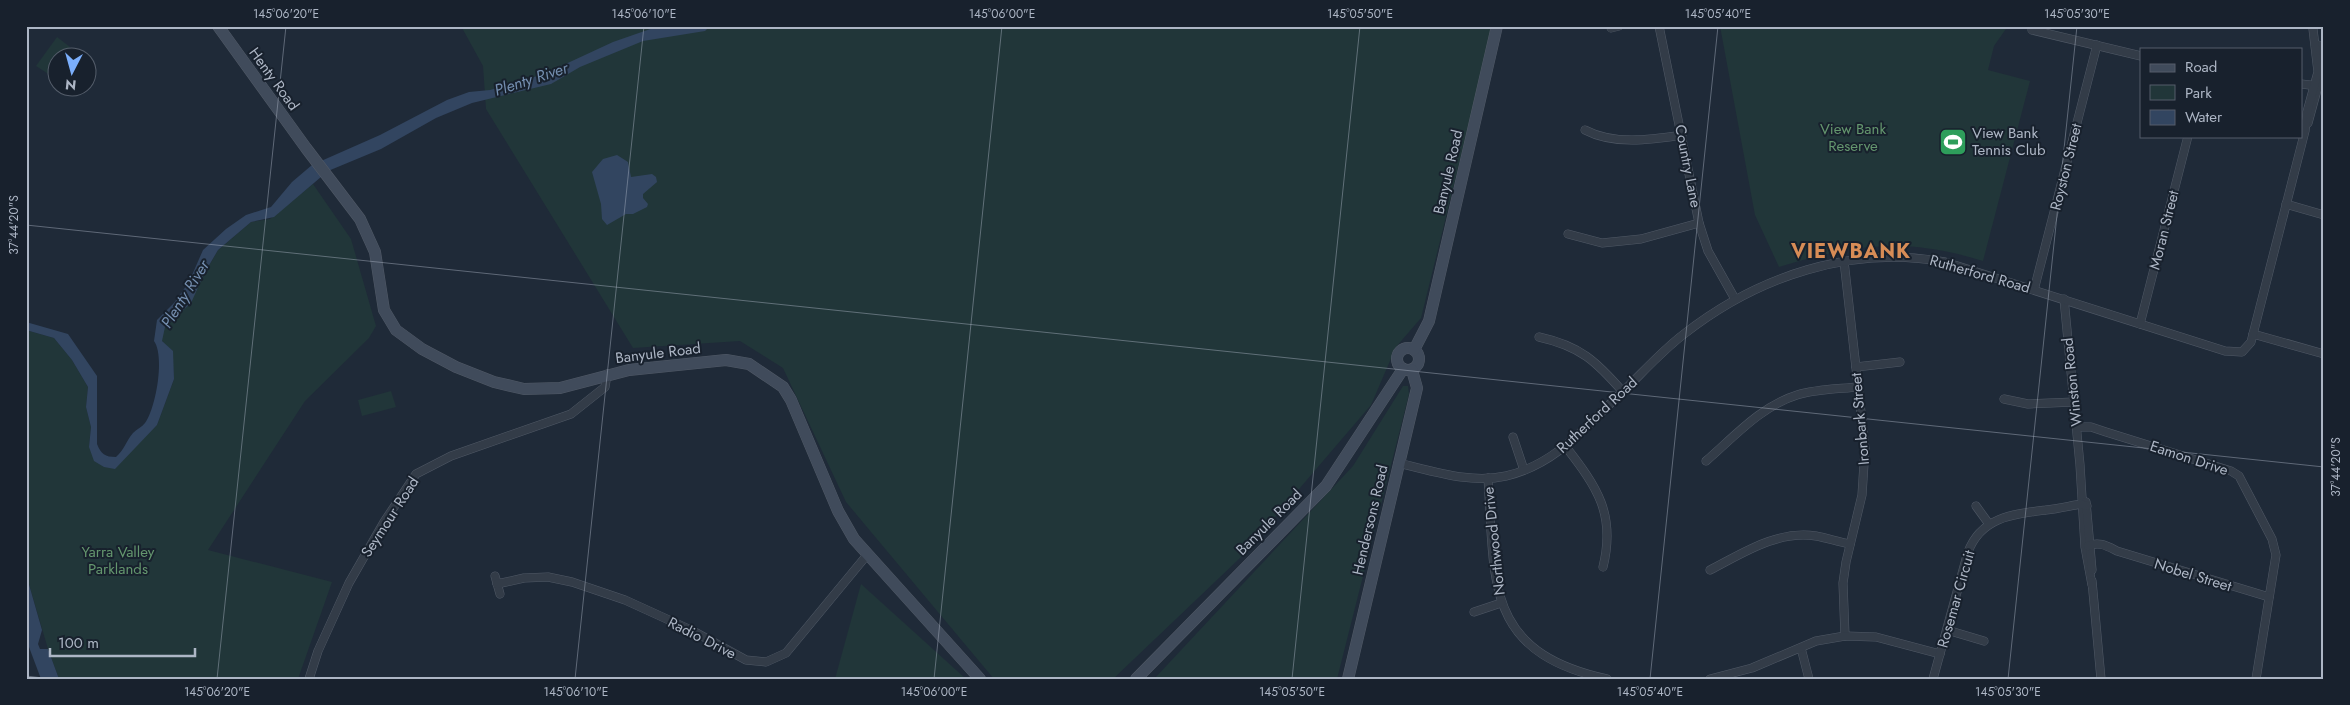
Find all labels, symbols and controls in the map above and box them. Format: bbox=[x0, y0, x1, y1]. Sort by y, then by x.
text: 145°06'20"E bbox=[253, 5, 319, 23]
text: 145°06'10"E bbox=[612, 5, 676, 23]
text: 145°06'00"E bbox=[969, 5, 1035, 23]
text: 145°05'50"E bbox=[1327, 5, 1393, 23]
text: 145°05'40"E bbox=[1685, 5, 1751, 23]
text: 145°05'30"E bbox=[2044, 5, 2110, 23]
street label: Henty Road bbox=[244, 43, 304, 115]
north arrow bbox=[48, 48, 98, 98]
legend bbox=[2140, 48, 2302, 138]
water label: Plenty River bbox=[491, 56, 572, 102]
text: Road bbox=[2185, 56, 2217, 78]
text: N bbox=[64, 74, 77, 95]
text: Park bbox=[2185, 82, 2212, 104]
text: Water bbox=[2185, 106, 2223, 128]
park label: View Bank Reserve bbox=[1820, 118, 1886, 157]
street label: Royston Street bbox=[2045, 121, 2088, 213]
place label: View Bank Tennis Club bbox=[1972, 122, 2046, 161]
street label: Country Lane bbox=[1669, 123, 1707, 210]
sports icon: View Bank Tennis Club bbox=[1938, 127, 1968, 157]
street label: Banyule Road bbox=[1428, 128, 1468, 216]
street label: Moran Street bbox=[2144, 188, 2185, 272]
text: 37°44'20"S bbox=[5, 195, 23, 255]
district label: VIEWBANK bbox=[1790, 237, 1911, 266]
street label: Rutherford Road bbox=[1927, 249, 2033, 299]
water label: Plenty River bbox=[155, 254, 216, 332]
street label: Winston Road bbox=[2056, 336, 2088, 428]
street label: Banyule Road bbox=[614, 337, 702, 369]
street label: Rutherford Road bbox=[1552, 372, 1642, 458]
street label: Ironbark Street bbox=[1845, 372, 1875, 466]
street label: Eamon Drive bbox=[2147, 435, 2231, 481]
text: 37°44'20"S bbox=[2327, 437, 2345, 497]
street label: Hendersons Road bbox=[1347, 463, 1393, 577]
street label: Seymour Road bbox=[356, 472, 424, 562]
street label: Banyule Road bbox=[1231, 484, 1307, 560]
street label: Northwood Drive bbox=[1477, 485, 1511, 596]
park label: Yarra Valley Parklands bbox=[82, 541, 155, 580]
street label: Rosemar Circuit bbox=[1932, 547, 1981, 650]
street label: Nobel Street bbox=[2152, 553, 2235, 597]
street label: Radio Drive bbox=[664, 611, 740, 665]
scale bar bbox=[50, 625, 195, 657]
text: 100 m bbox=[58, 632, 99, 654]
text: 145°06'20"E bbox=[184, 683, 250, 701]
text: 145°06'10"E bbox=[544, 683, 608, 701]
text: 145°06'00"E bbox=[901, 683, 967, 701]
text: 145°05'50"E bbox=[1259, 683, 1325, 701]
text: 145°05'40"E bbox=[1617, 683, 1683, 701]
text: 145°05'30"E bbox=[1975, 683, 2041, 701]

